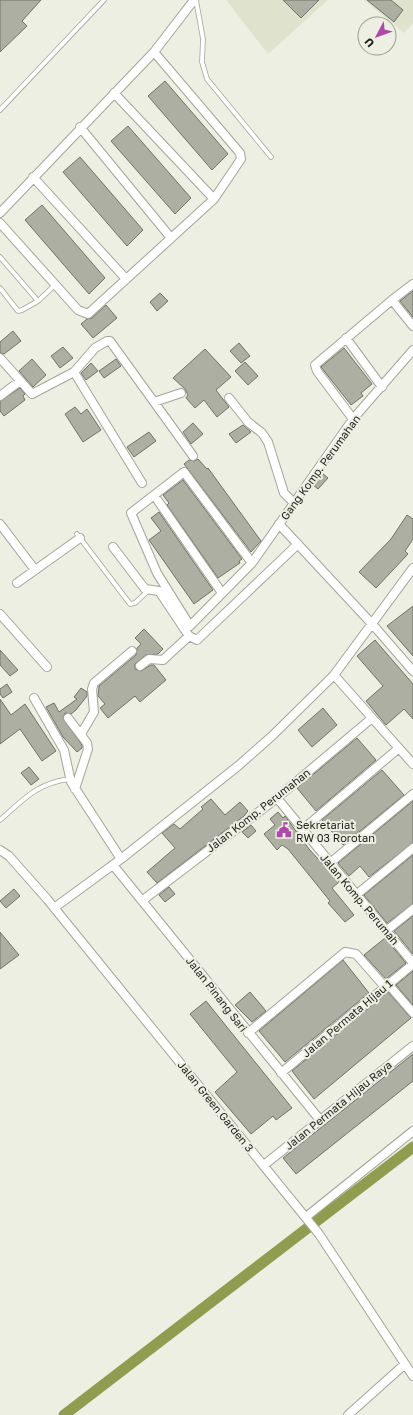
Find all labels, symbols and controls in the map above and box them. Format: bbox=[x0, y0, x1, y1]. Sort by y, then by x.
north arrow bbox=[357, 16, 397, 56]
text: U bbox=[362, 36, 377, 50]
street label: Gang Komp. Perumahan bbox=[278, 412, 362, 522]
street label: Jalan Komp. Perumahan bbox=[204, 765, 312, 855]
place label: Sekretariat RW 03 Rorotan bbox=[296, 818, 375, 844]
public building icon: Sekretariat RW 03 Rorotan bbox=[275, 821, 293, 839]
street label: Jalan Komp. Perumah bbox=[318, 851, 402, 947]
street label: Jalan Pinang Sari bbox=[184, 954, 250, 1034]
street label: Jalan Permata Hijau 1 bbox=[299, 976, 395, 1060]
street label: Jalan Green Garden 3 bbox=[175, 1058, 257, 1154]
street label: Jalan Permata Hijau Raya bbox=[282, 1058, 394, 1152]

